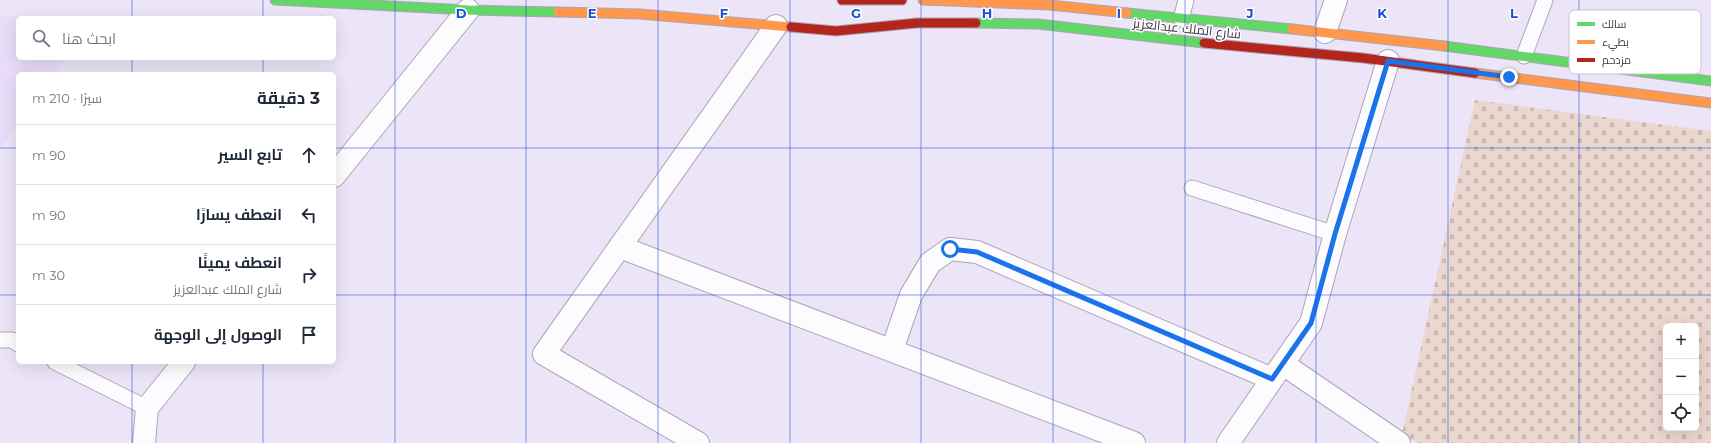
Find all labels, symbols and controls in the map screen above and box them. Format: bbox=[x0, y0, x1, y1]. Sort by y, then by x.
text: D bbox=[456, 5, 467, 21]
text: E bbox=[588, 5, 597, 21]
text: F bbox=[720, 5, 728, 21]
text: G bbox=[851, 5, 861, 21]
text: H bbox=[982, 5, 992, 21]
text: I bbox=[1117, 5, 1121, 21]
text: J bbox=[1245, 5, 1254, 21]
text: K bbox=[1377, 5, 1387, 21]
text: L bbox=[1510, 5, 1518, 21]
legend bbox=[1569, 10, 1701, 74]
street label: شارع الملك عبدالعزيز bbox=[1131, 14, 1242, 43]
search box bbox=[16, 16, 336, 60]
text: سالك bbox=[1602, 17, 1626, 31]
icon: search bbox=[30, 27, 52, 49]
text: ابحث هنا bbox=[62, 29, 116, 48]
text: بطيء bbox=[1602, 35, 1629, 51]
text: مزدحم bbox=[1602, 53, 1631, 68]
route end bbox=[1500, 68, 1518, 86]
text: 3 دقيقة bbox=[257, 88, 320, 108]
text: سيرًا · 210 m bbox=[32, 90, 102, 106]
icon: ahead bbox=[298, 144, 320, 166]
text: تابع السير bbox=[218, 145, 282, 164]
text: 90 m bbox=[32, 147, 66, 163]
icon: left bbox=[298, 204, 320, 226]
text: انعطف يسارًا bbox=[196, 205, 282, 224]
text: 90 m bbox=[32, 207, 66, 223]
route start bbox=[941, 240, 959, 258]
text: انعطف يمينًا bbox=[198, 253, 282, 272]
icon: right bbox=[298, 264, 320, 286]
text: 30 m bbox=[32, 267, 65, 283]
text: شارع الملك عبدالعزيز bbox=[173, 281, 282, 297]
map controls bbox=[1663, 323, 1699, 431]
button: + bbox=[1663, 323, 1699, 359]
icon: arrive bbox=[298, 324, 320, 346]
text: الوصول إلى الوجهة bbox=[154, 325, 282, 344]
button: − bbox=[1663, 359, 1699, 395]
button: locate bbox=[1663, 395, 1699, 431]

